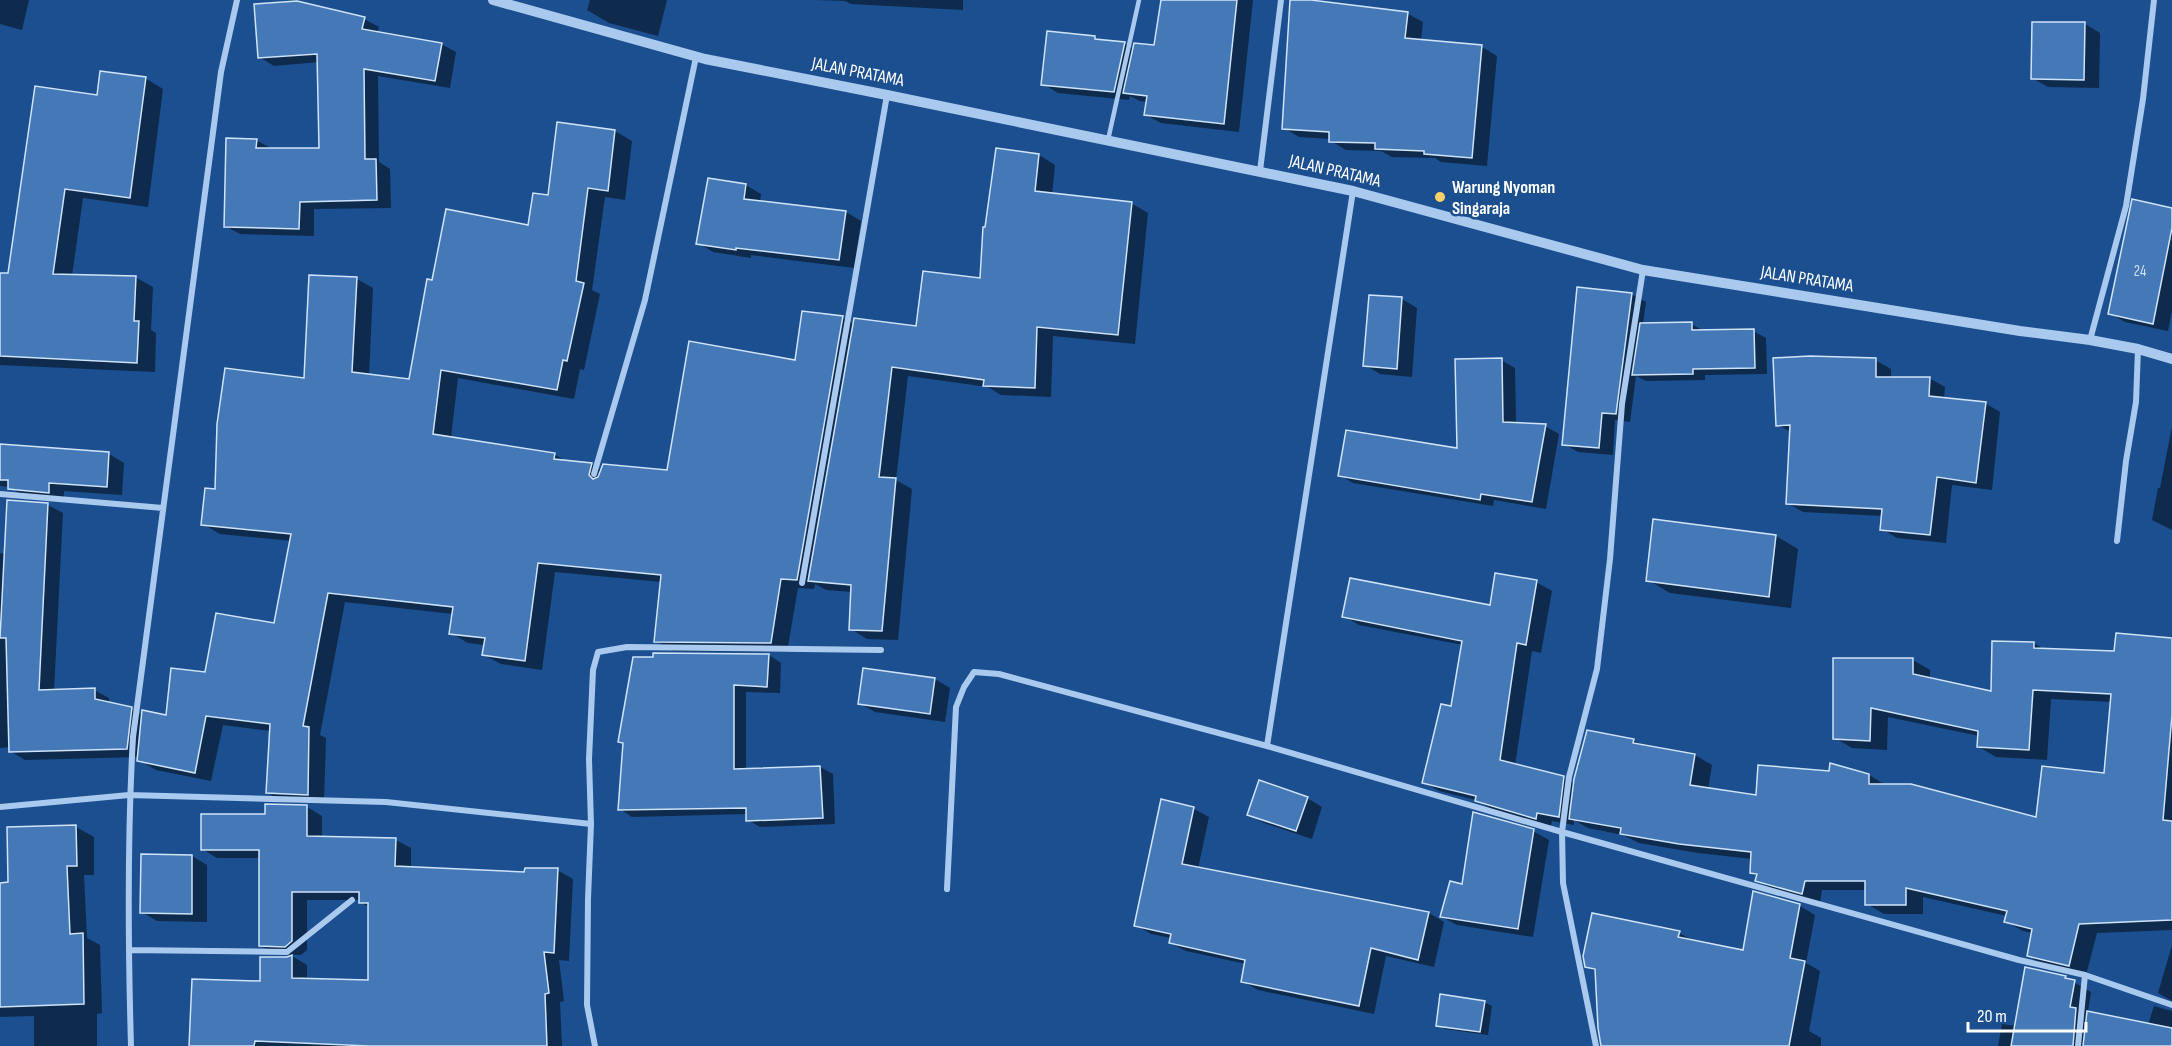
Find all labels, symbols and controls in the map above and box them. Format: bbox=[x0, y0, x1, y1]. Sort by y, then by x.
street label: JALAN PRATAMA bbox=[809, 53, 906, 91]
street label: JALAN PRATAMA bbox=[1286, 150, 1383, 192]
place label: Warung Nyoman Singaraja bbox=[1452, 177, 1555, 219]
marker: Warung Nyoman Singaraja bbox=[1433, 190, 1447, 204]
street label: JALAN PRATAMA bbox=[1758, 261, 1855, 297]
house number: 24 bbox=[2134, 262, 2146, 281]
scale bar bbox=[1968, 995, 2086, 1033]
text: 20 m bbox=[1977, 1006, 2007, 1027]

